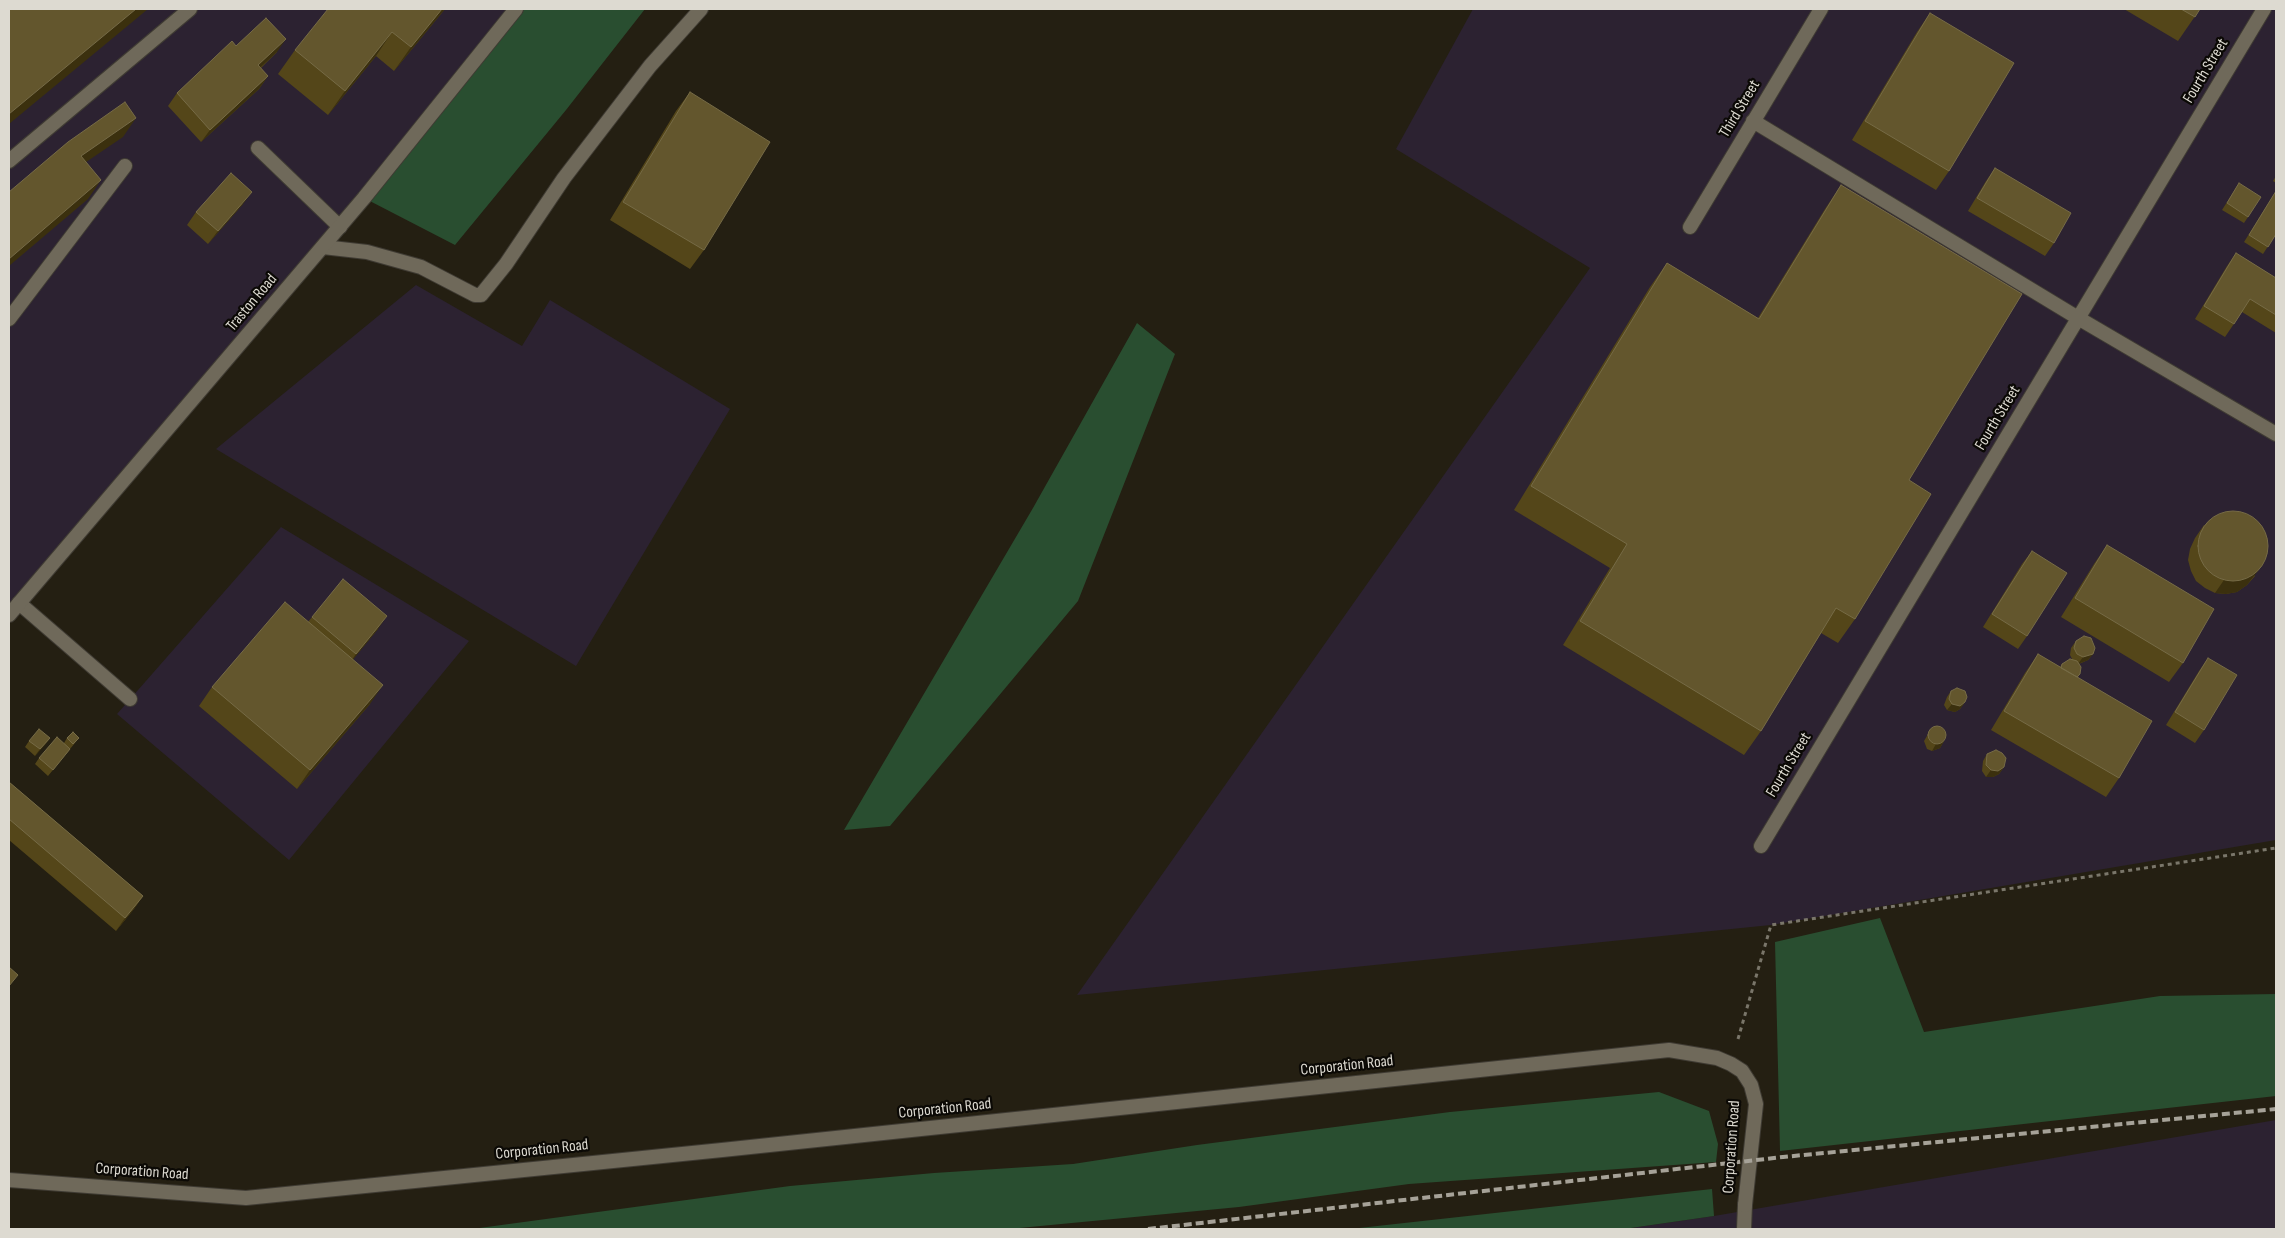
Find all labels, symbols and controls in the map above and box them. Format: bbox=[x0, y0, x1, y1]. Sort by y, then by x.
street label: Fourth Street bbox=[2179, 35, 2233, 107]
street label: Third Street bbox=[1715, 77, 1765, 141]
street label: Traston Road bbox=[222, 270, 282, 336]
street label: Fourth Street bbox=[1971, 382, 2025, 454]
street label: Fourth Street bbox=[1762, 729, 1816, 801]
street label: Corporation Road bbox=[1300, 1052, 1394, 1080]
street label: Corporation Road bbox=[898, 1095, 992, 1123]
street label: Corporation Road bbox=[1719, 1100, 1745, 1194]
street label: Corporation Road bbox=[495, 1136, 589, 1164]
street label: Corporation Road bbox=[95, 1159, 189, 1185]

